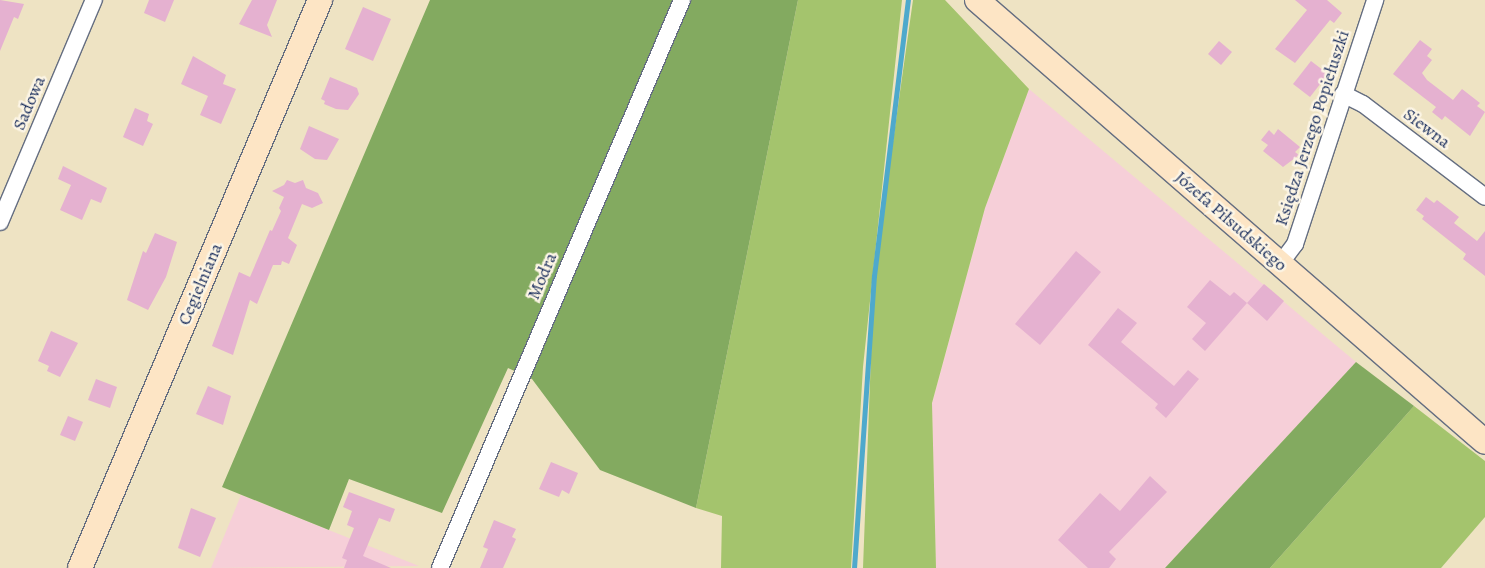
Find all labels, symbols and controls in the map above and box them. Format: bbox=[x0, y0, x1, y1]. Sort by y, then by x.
street label: Księdza Jerzego Popiełuszki bbox=[1270, 28, 1354, 228]
street label: Sadowa bbox=[8, 73, 50, 133]
street label: Siewna bbox=[1399, 103, 1455, 153]
street label: Józefa Piłsudskiego bbox=[1170, 166, 1292, 276]
street label: Cegielniana bbox=[173, 240, 227, 328]
street label: Modra bbox=[523, 249, 561, 303]

